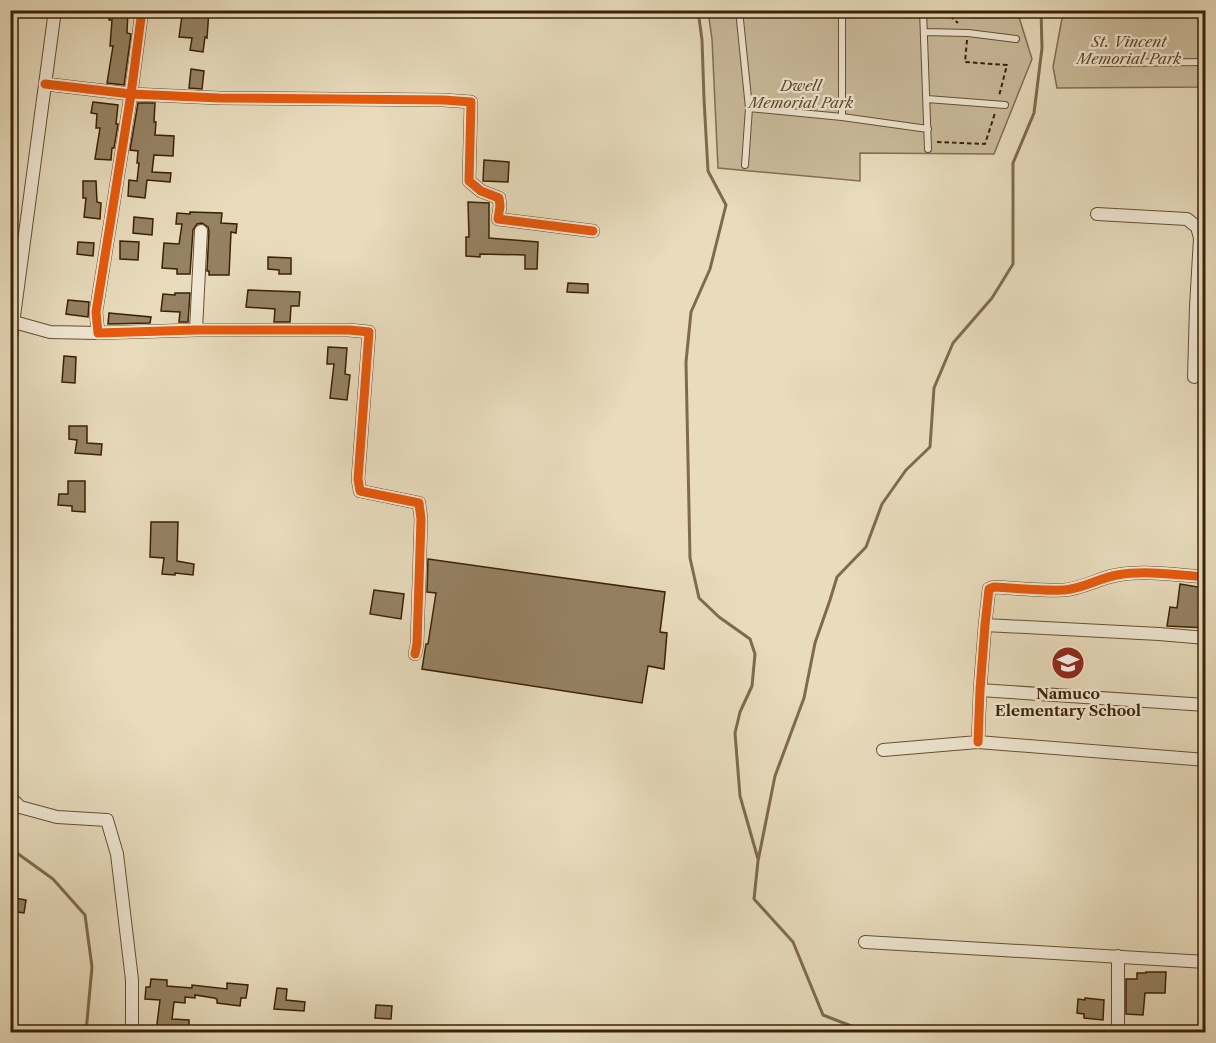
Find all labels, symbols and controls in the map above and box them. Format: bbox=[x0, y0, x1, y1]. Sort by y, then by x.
park label: St. Vincent Memorial Park bbox=[1075, 32, 1181, 68]
park label: Dwell Memorial Park bbox=[747, 76, 853, 112]
school or university icon: Namuco Elementary School bbox=[1050, 645, 1086, 681]
place label: Namuco Elementary School bbox=[995, 684, 1141, 720]

